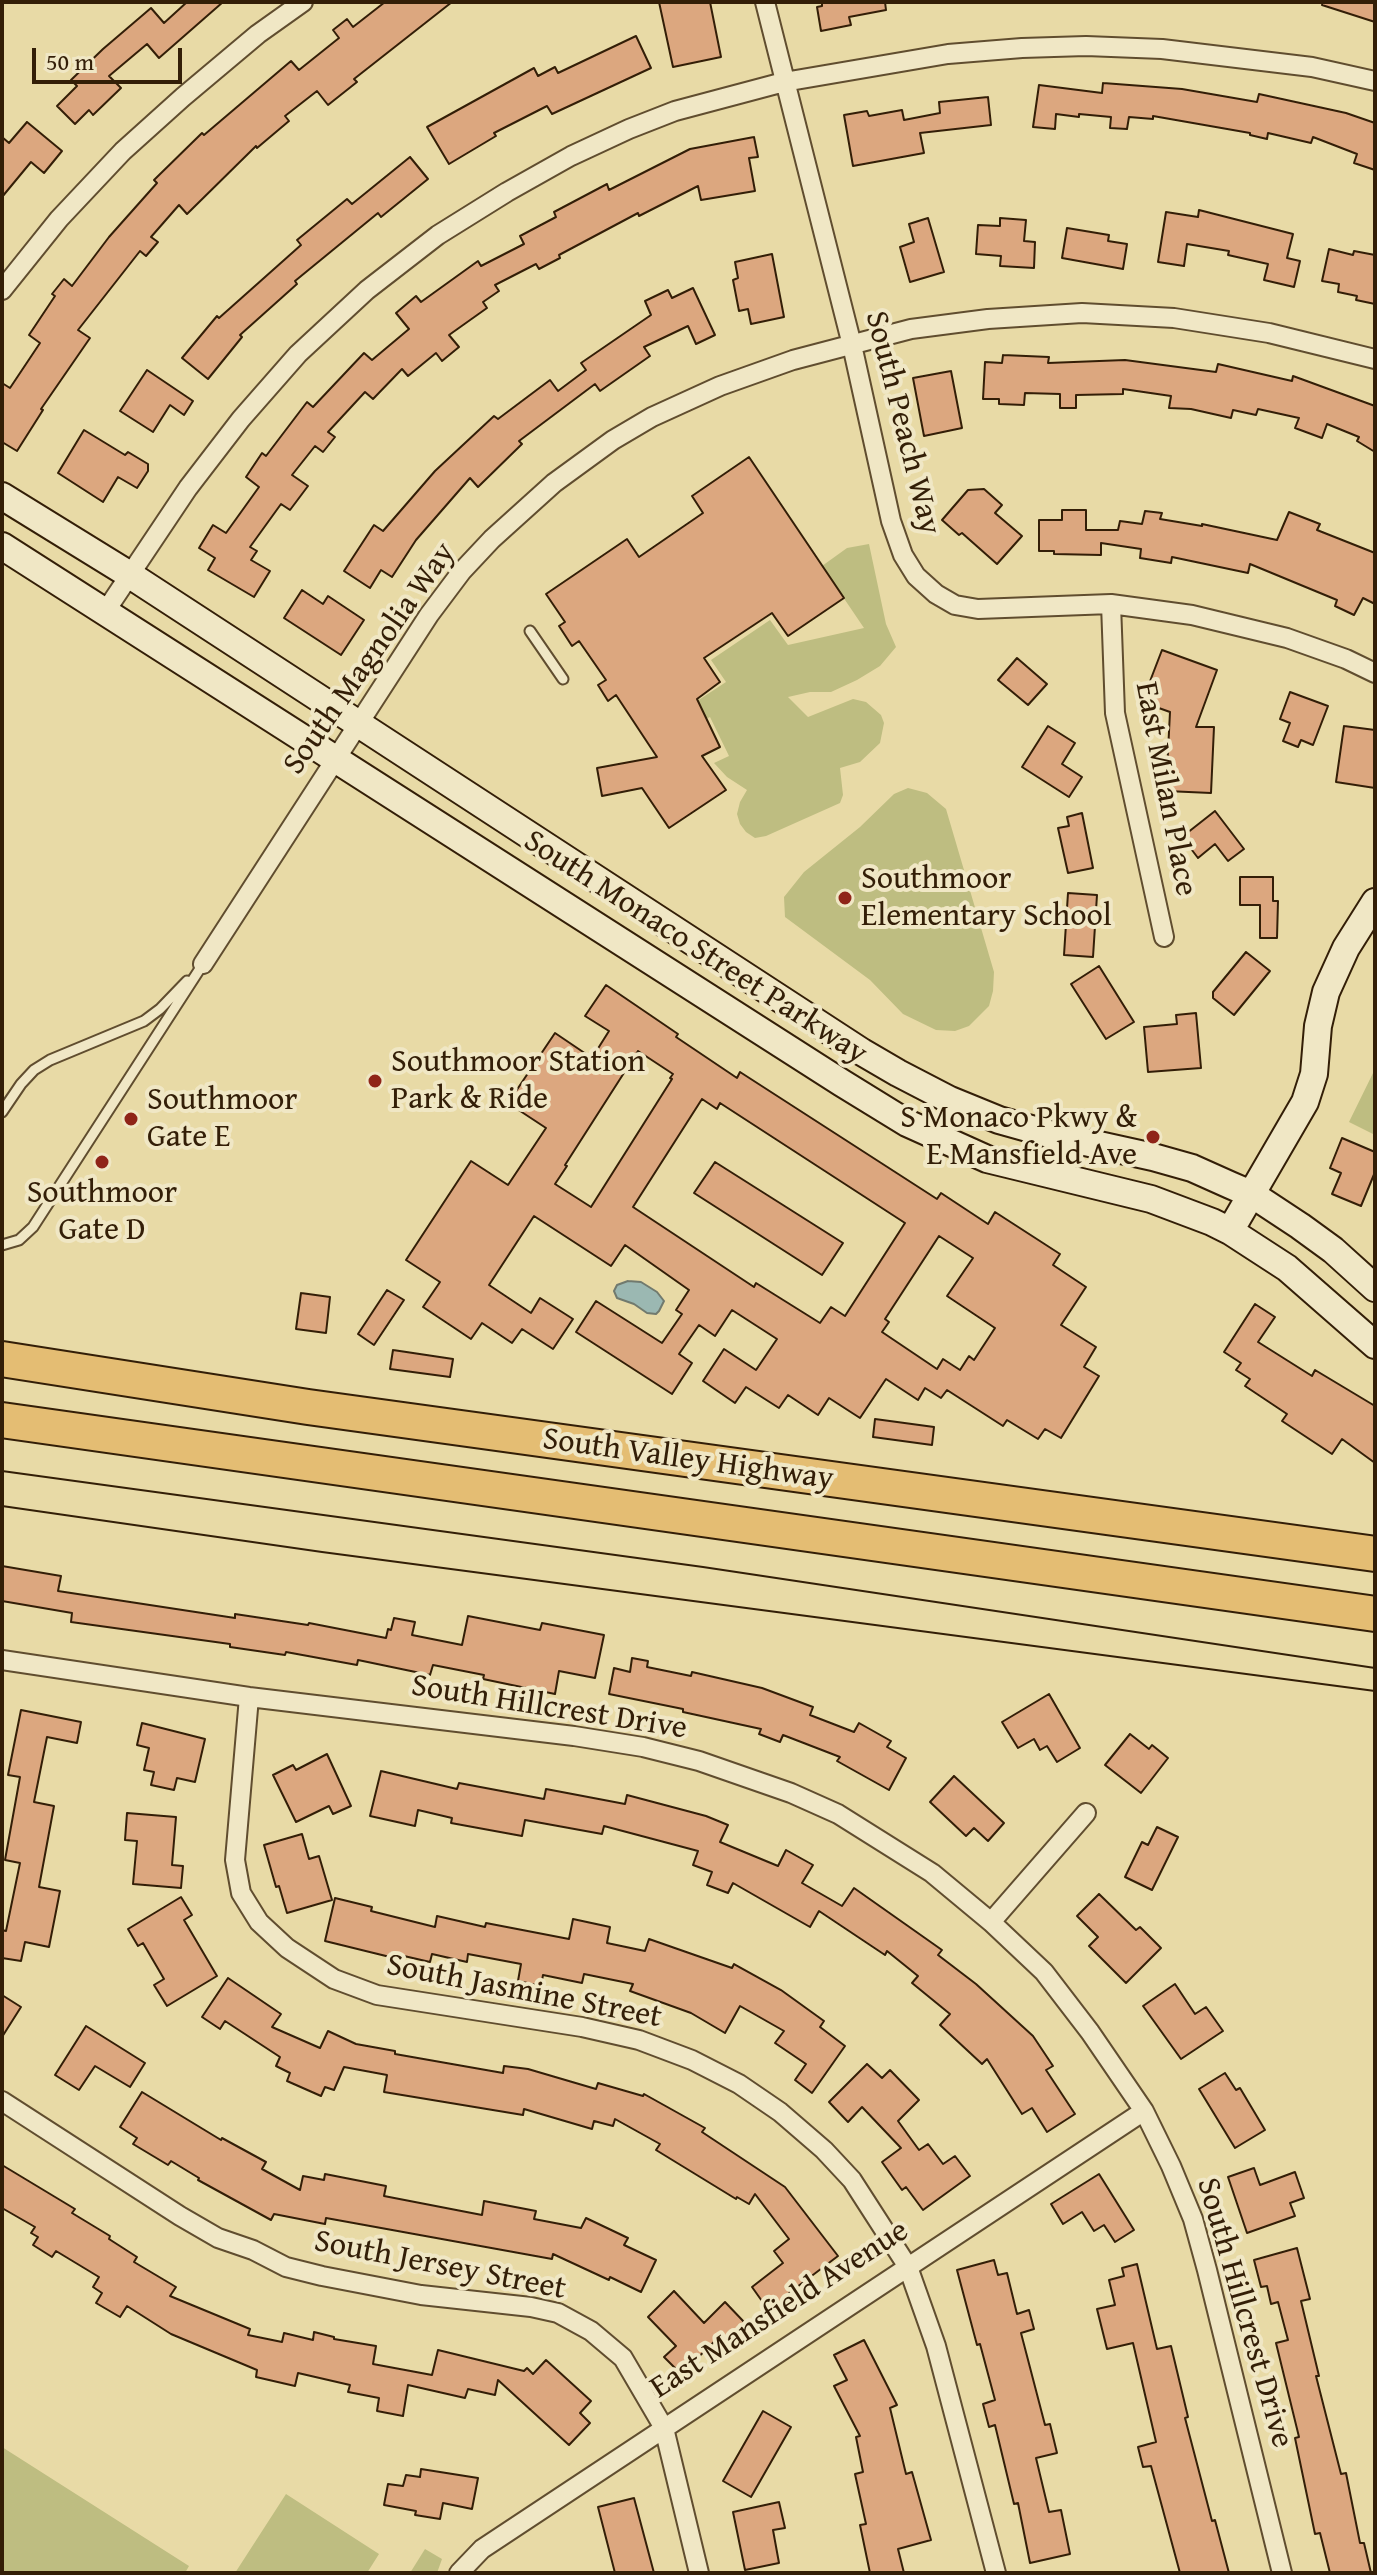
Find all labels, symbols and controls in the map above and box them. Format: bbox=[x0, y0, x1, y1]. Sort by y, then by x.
scale bar bbox=[36, 32, 186, 82]
text: 50 m bbox=[46, 44, 94, 79]
street label: South Peach Way bbox=[856, 307, 948, 539]
street label: South Magnolia Way bbox=[276, 536, 464, 782]
street label: East Milan Place bbox=[1125, 679, 1205, 899]
street label: South Monaco Street Parkway bbox=[516, 822, 874, 1074]
place label: Southmoor Elementary School bbox=[861, 861, 1112, 936]
marker: Southmoor Elementary School bbox=[836, 889, 854, 907]
place label: Southmoor Station Park & Ride bbox=[391, 1044, 645, 1119]
marker: Southmoor Station Park & Ride bbox=[366, 1072, 384, 1090]
place label: Southmoor Gate E bbox=[147, 1082, 298, 1157]
place label: S Monaco Pkwy & E Mansfield Ave bbox=[900, 1100, 1137, 1175]
marker: Southmoor Gate E bbox=[122, 1110, 140, 1128]
marker: S Monaco Pkwy & E Mansfield Ave bbox=[1144, 1128, 1162, 1146]
marker: Southmoor Gate D bbox=[93, 1153, 111, 1171]
place label: Southmoor Gate D bbox=[27, 1175, 177, 1250]
street label: South Valley Highway bbox=[540, 1421, 836, 1499]
street label: South Hillcrest Drive bbox=[408, 1667, 690, 1749]
street label: South Jasmine Street bbox=[383, 1946, 665, 2038]
street label: South Hillcrest Drive bbox=[1187, 2174, 1301, 2452]
street label: East Mansfield Avenue bbox=[644, 2212, 916, 2408]
street label: South Jersey Street bbox=[311, 2223, 569, 2309]

